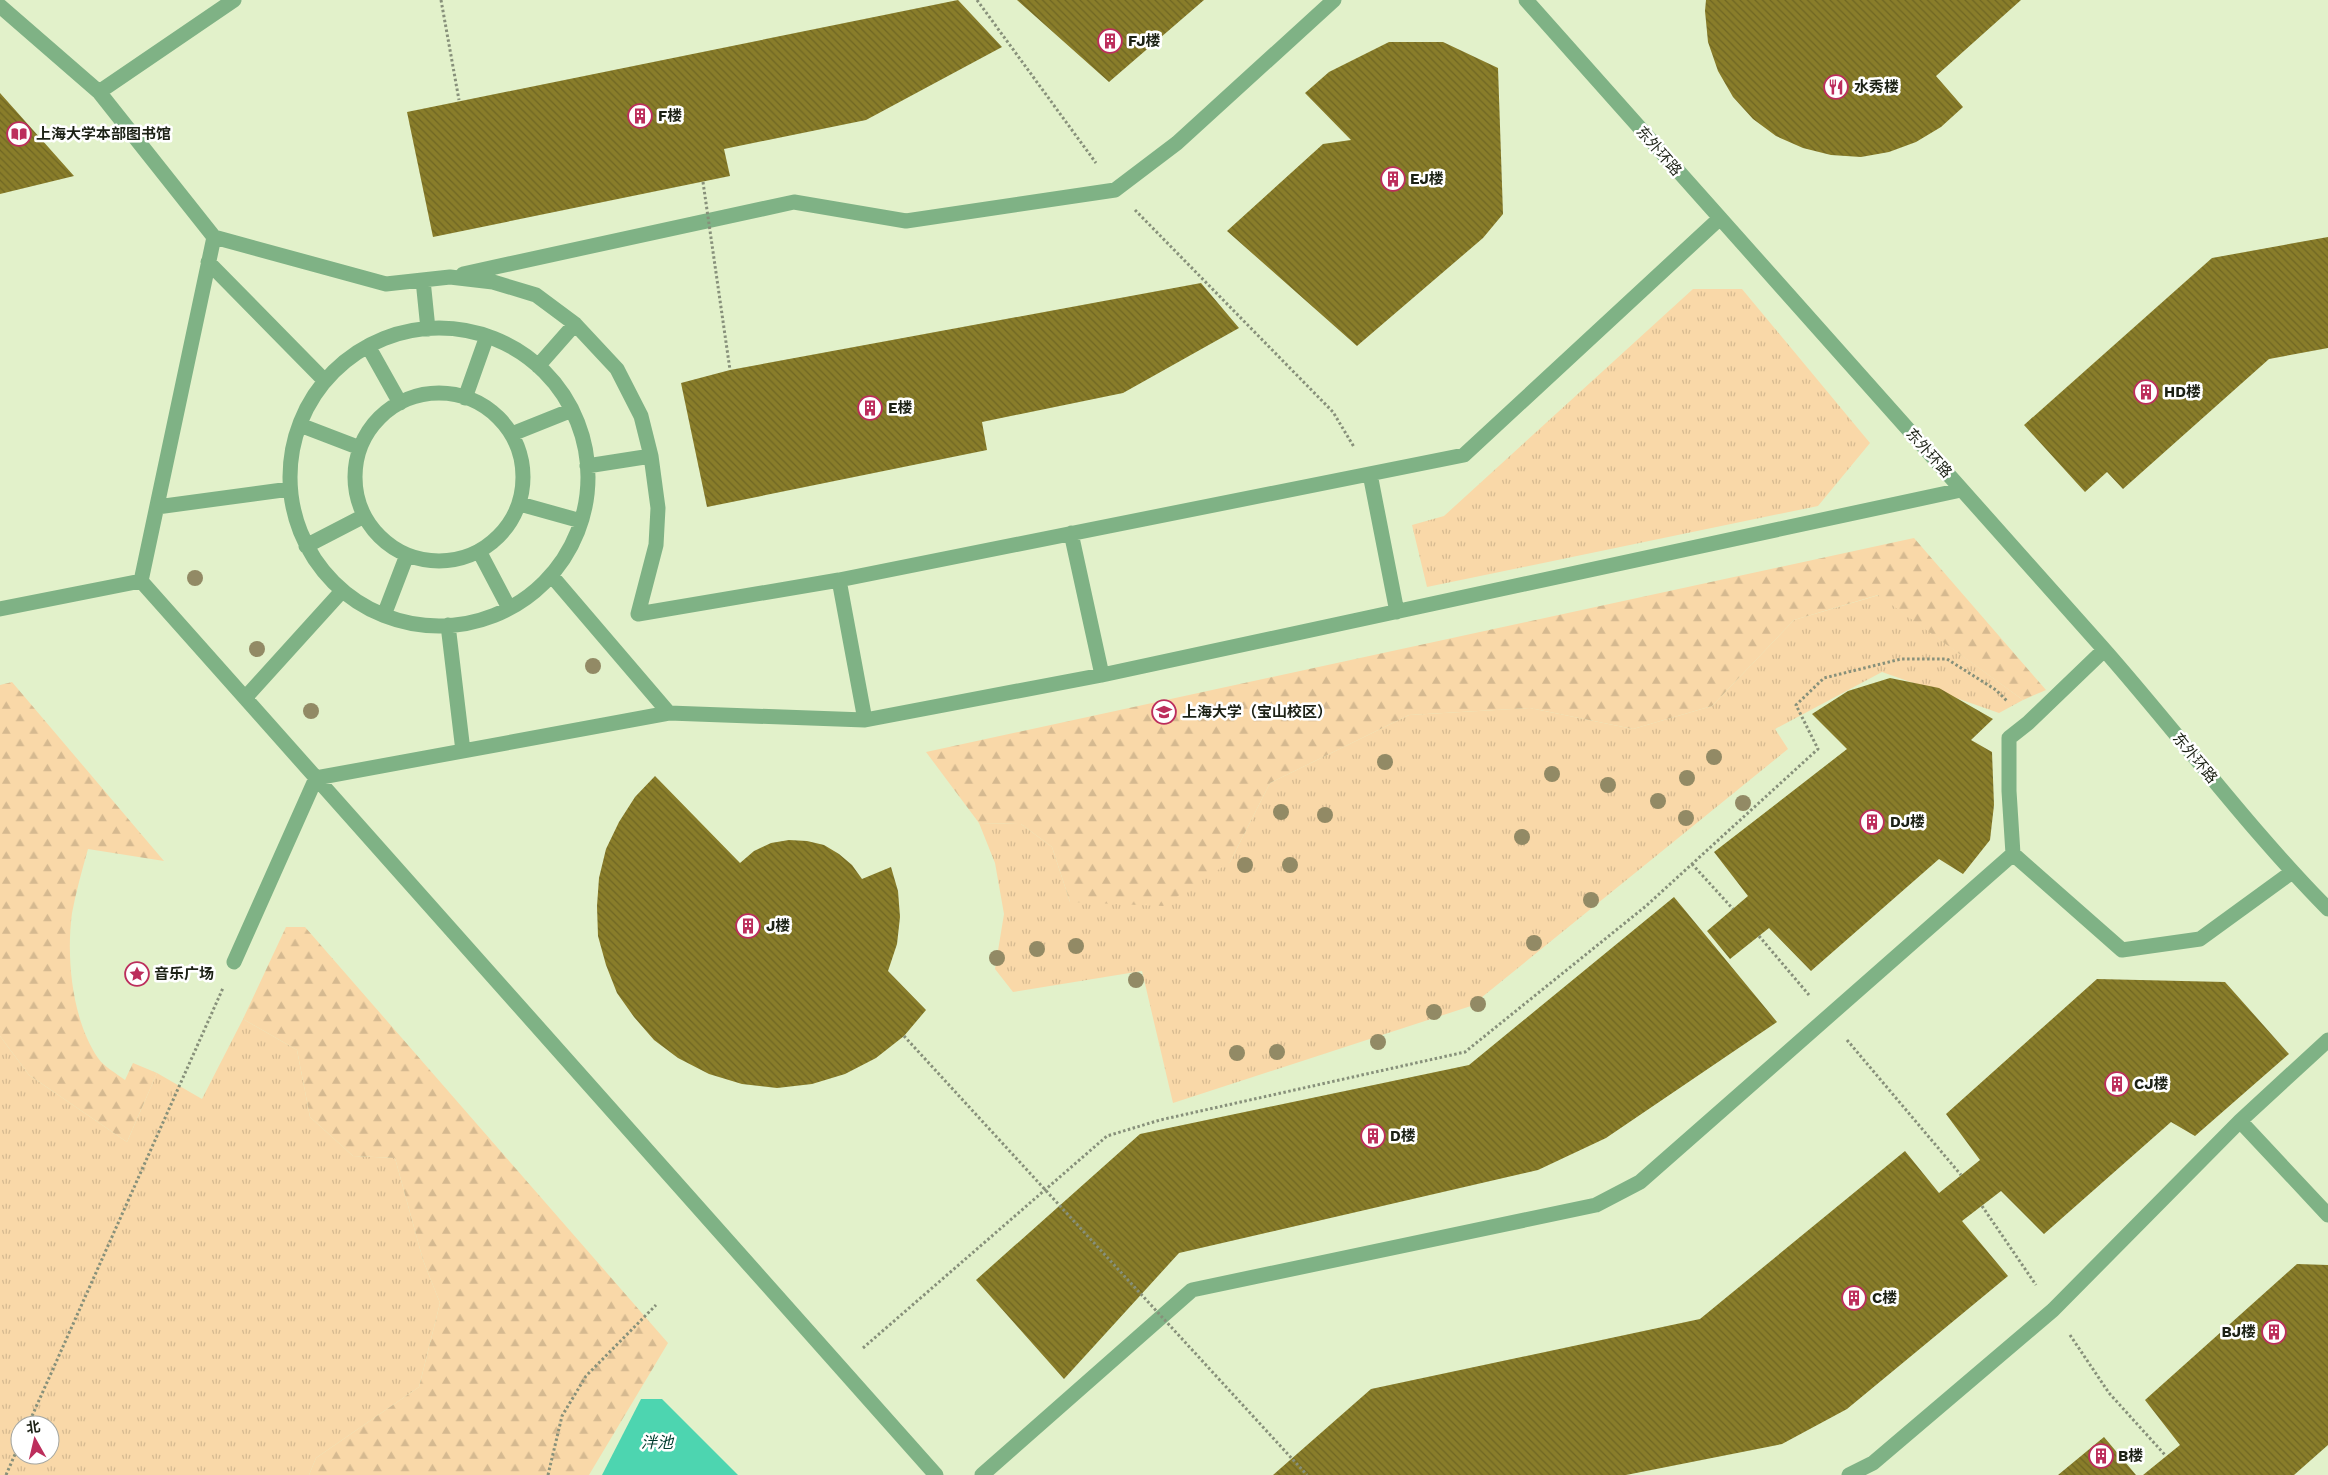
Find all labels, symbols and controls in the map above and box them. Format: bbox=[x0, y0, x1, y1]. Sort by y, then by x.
building icon: FJ楼 bbox=[1097, 28, 1123, 54]
place label: FJ楼 bbox=[1128, 32, 1160, 50]
restaurant icon: 水秀楼 bbox=[1823, 74, 1849, 100]
place label: 水秀楼 bbox=[1854, 78, 1899, 96]
building icon: F楼 bbox=[627, 103, 653, 129]
place label: F楼 bbox=[658, 107, 682, 125]
library icon: 上海大学本部图书馆 bbox=[6, 121, 32, 147]
street label: 东外环路 bbox=[1633, 122, 1685, 180]
place label: 上海大学本部图书馆 bbox=[36, 125, 171, 143]
building icon: EJ楼 bbox=[1380, 166, 1406, 192]
place label: EJ楼 bbox=[1410, 170, 1444, 188]
building icon: HD楼 bbox=[2133, 379, 2159, 405]
place label: HD楼 bbox=[2164, 383, 2201, 401]
building icon: E楼 bbox=[857, 395, 883, 421]
place label: E楼 bbox=[888, 399, 912, 417]
street label: 东外环路 bbox=[1902, 425, 1956, 481]
school or university icon: 上海大学（宝山校区） bbox=[1151, 699, 1177, 725]
place label: 上海大学（宝山校区） bbox=[1182, 703, 1332, 721]
street label: 东外环路 bbox=[2169, 729, 2221, 787]
building icon: DJ楼 bbox=[1859, 809, 1885, 835]
place label: DJ楼 bbox=[1890, 813, 1925, 831]
building icon: J楼 bbox=[735, 913, 761, 939]
place label: J楼 bbox=[766, 917, 790, 935]
place icon: 音乐广场 bbox=[124, 961, 150, 987]
place label: 音乐广场 bbox=[154, 965, 214, 983]
building icon: CJ楼 bbox=[2104, 1071, 2130, 1097]
place label: CJ楼 bbox=[2134, 1075, 2169, 1093]
building icon: D楼 bbox=[1360, 1123, 1386, 1149]
place label: D楼 bbox=[1390, 1127, 1416, 1145]
building icon: C楼 bbox=[1841, 1285, 1867, 1311]
place label: C楼 bbox=[1872, 1289, 1897, 1307]
building icon: BJ楼 bbox=[2261, 1319, 2287, 1345]
place label: BJ楼 bbox=[2221, 1323, 2256, 1341]
north arrow bbox=[10, 1415, 60, 1465]
text: 北 bbox=[25, 1418, 41, 1436]
water label: 泮池 bbox=[641, 1433, 675, 1452]
building icon: B楼 bbox=[2088, 1443, 2114, 1469]
place label: B楼 bbox=[2118, 1447, 2143, 1465]

